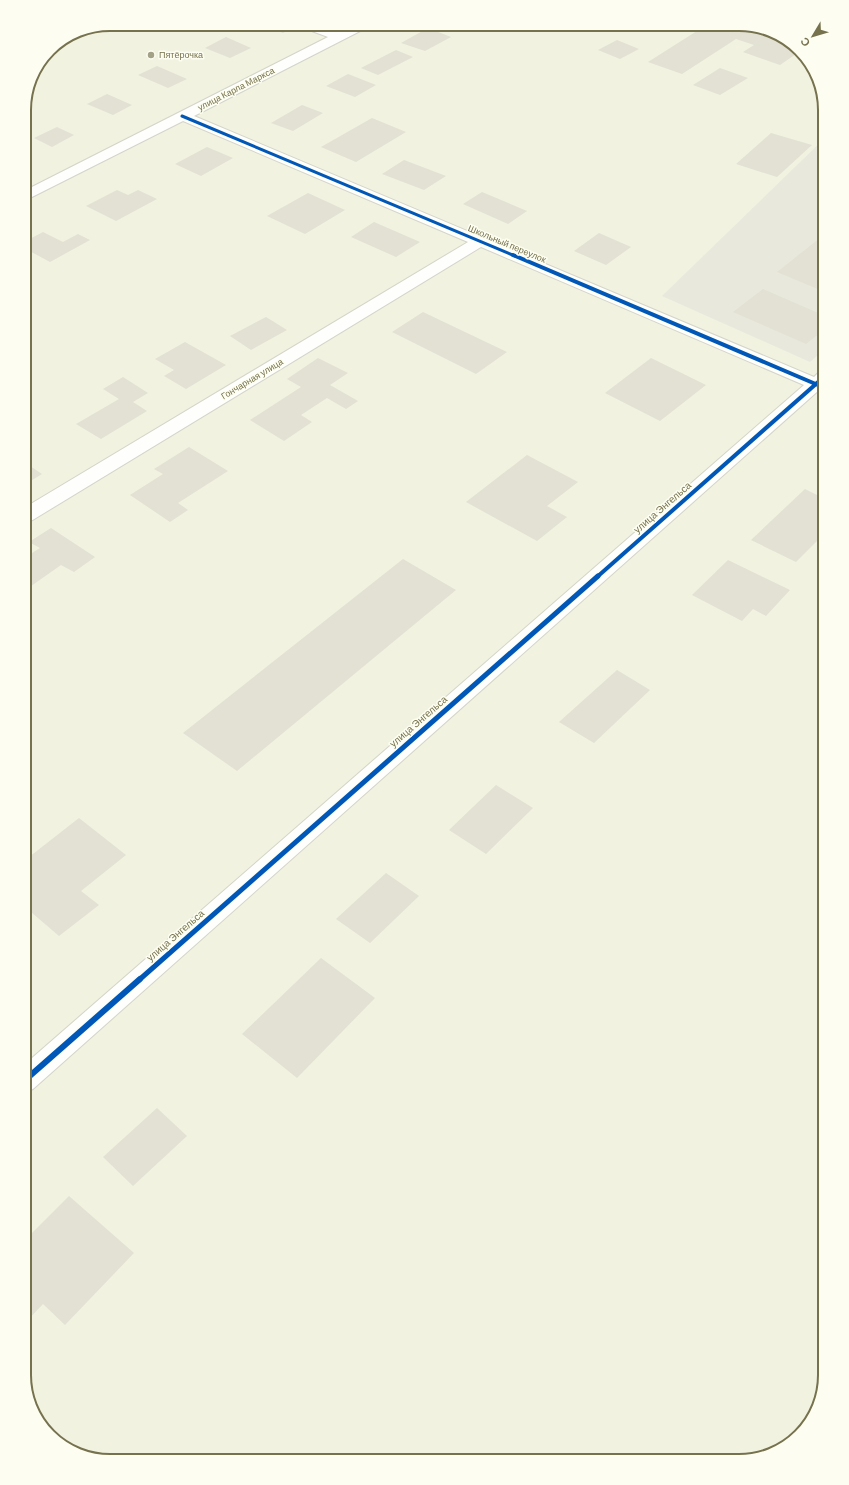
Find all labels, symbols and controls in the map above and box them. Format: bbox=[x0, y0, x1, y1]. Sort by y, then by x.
north arrow bbox=[793, 16, 833, 56]
text: С bbox=[797, 35, 812, 50]
place label: Пятёрочка bbox=[159, 49, 203, 60]
marker: Пятёрочка bbox=[146, 50, 156, 60]
street label: улица Карла Маркса bbox=[196, 64, 276, 113]
street label: Школьный переулок bbox=[467, 222, 548, 265]
street label: Гончарная улица bbox=[219, 356, 285, 401]
street label: улица Энгельса bbox=[631, 478, 694, 535]
street label: улица Энгельса bbox=[387, 692, 450, 749]
street label: улица Энгельса bbox=[144, 906, 207, 963]

